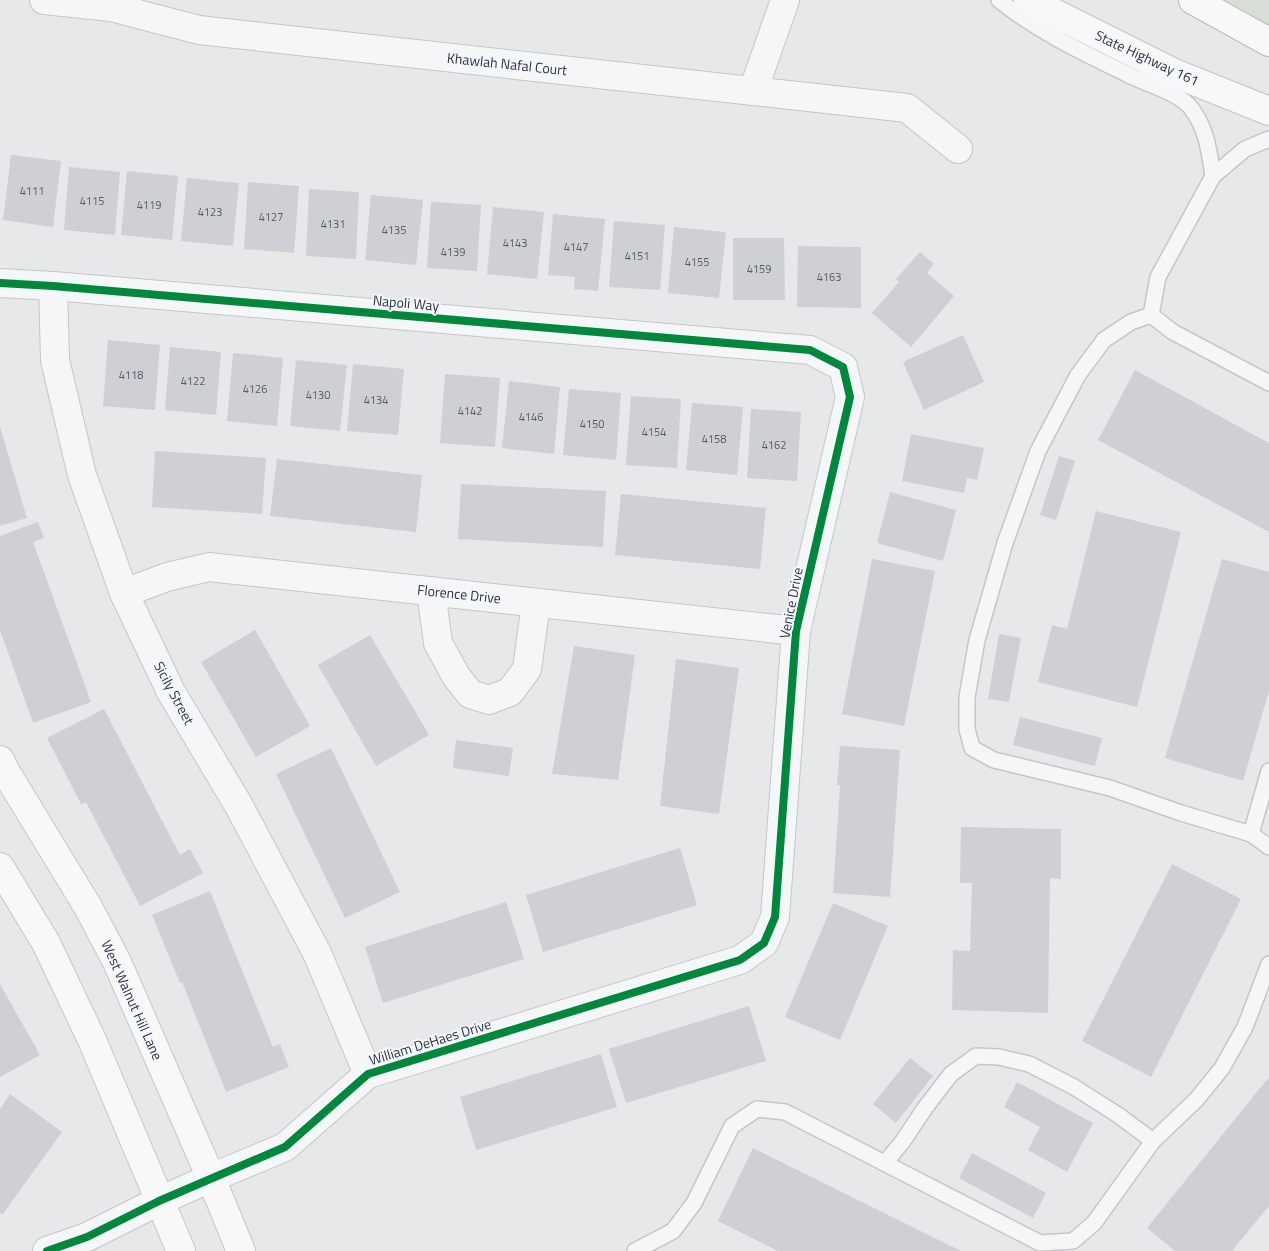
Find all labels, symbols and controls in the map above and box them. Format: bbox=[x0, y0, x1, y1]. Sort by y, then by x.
street label: State Highway 161 bbox=[1092, 24, 1203, 91]
street label: Khawlah Nafal Court bbox=[446, 47, 568, 80]
house number: 4111 bbox=[20, 183, 44, 199]
house number: 4115 bbox=[80, 193, 104, 209]
house number: 4119 bbox=[137, 197, 161, 213]
house number: 4123 bbox=[198, 204, 222, 220]
house number: 4127 bbox=[259, 209, 283, 225]
house number: 4131 bbox=[321, 216, 345, 232]
house number: 4135 bbox=[382, 222, 406, 238]
house number: 4143 bbox=[503, 235, 527, 251]
house number: 4147 bbox=[564, 239, 588, 255]
house number: 4139 bbox=[441, 244, 465, 260]
house number: 4151 bbox=[625, 248, 649, 264]
house number: 4155 bbox=[685, 254, 709, 270]
house number: 4159 bbox=[747, 261, 771, 277]
house number: 4163 bbox=[817, 269, 841, 285]
street label: Napoli Way bbox=[372, 289, 440, 316]
house number: 4118 bbox=[119, 367, 143, 383]
house number: 4122 bbox=[181, 373, 205, 389]
house number: 4126 bbox=[243, 381, 267, 397]
house number: 4130 bbox=[306, 387, 330, 403]
house number: 4134 bbox=[364, 392, 388, 408]
house number: 4142 bbox=[458, 403, 482, 419]
house number: 4146 bbox=[519, 409, 543, 425]
house number: 4150 bbox=[580, 416, 604, 432]
house number: 4154 bbox=[642, 424, 666, 440]
house number: 4158 bbox=[702, 431, 726, 447]
house number: 4162 bbox=[762, 437, 786, 453]
street label: Venice Drive bbox=[773, 565, 808, 640]
street label: Florence Drive bbox=[416, 579, 502, 608]
street label: Sicily Street bbox=[149, 657, 200, 728]
street label: West Walnut Hill Lane bbox=[97, 936, 168, 1063]
street label: William DeHaes Drive bbox=[366, 1013, 493, 1070]

